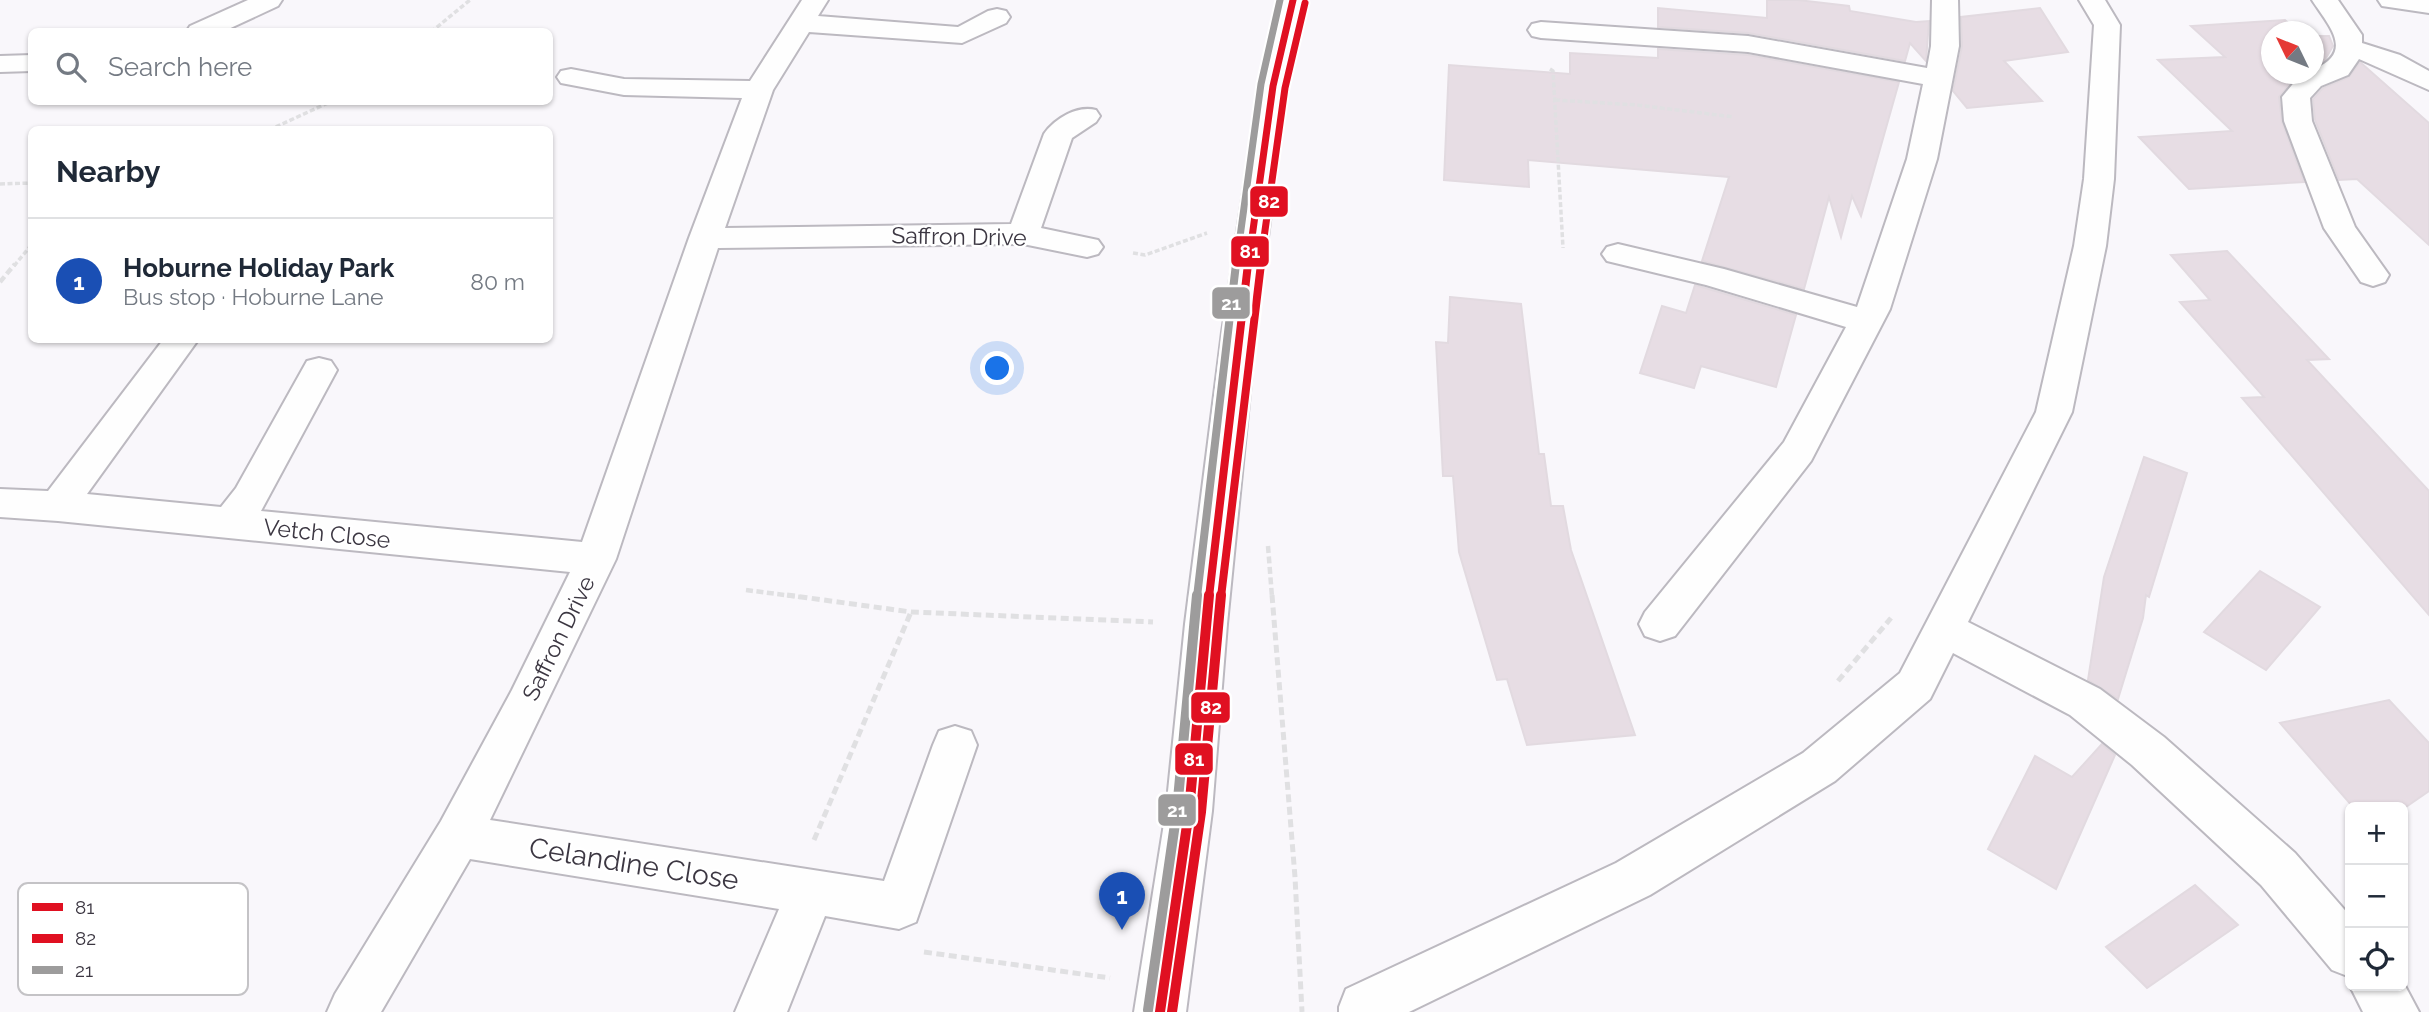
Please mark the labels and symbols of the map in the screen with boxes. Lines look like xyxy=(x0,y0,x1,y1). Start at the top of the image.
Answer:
north arrow xyxy=(2261,21,2324,84)
line badge: 82 xyxy=(1249,185,1289,218)
text: 82 xyxy=(1258,190,1280,212)
street label: Saffron Drive xyxy=(891,221,1027,251)
line badge: 81 xyxy=(1230,235,1270,268)
text: 81 xyxy=(1240,240,1260,262)
line badge: 21 xyxy=(1211,286,1251,320)
text: 21 xyxy=(1221,292,1241,314)
your location xyxy=(980,351,1014,385)
street label: Vetch Close xyxy=(262,513,392,553)
street label: Saffron Drive xyxy=(516,571,600,705)
line badge: 82 xyxy=(1190,691,1231,724)
text: 82 xyxy=(1200,696,1222,718)
line badge: 81 xyxy=(1174,742,1214,776)
text: 81 xyxy=(1184,748,1204,770)
line badge: 21 xyxy=(1157,793,1197,827)
text: 21 xyxy=(1167,799,1187,821)
street label: Celandine Close xyxy=(527,831,741,897)
pin: 1 xyxy=(1099,872,1145,930)
legend xyxy=(18,883,248,995)
text: 81 xyxy=(75,896,94,918)
text: 82 xyxy=(75,927,96,949)
text: 21 xyxy=(75,959,93,981)

